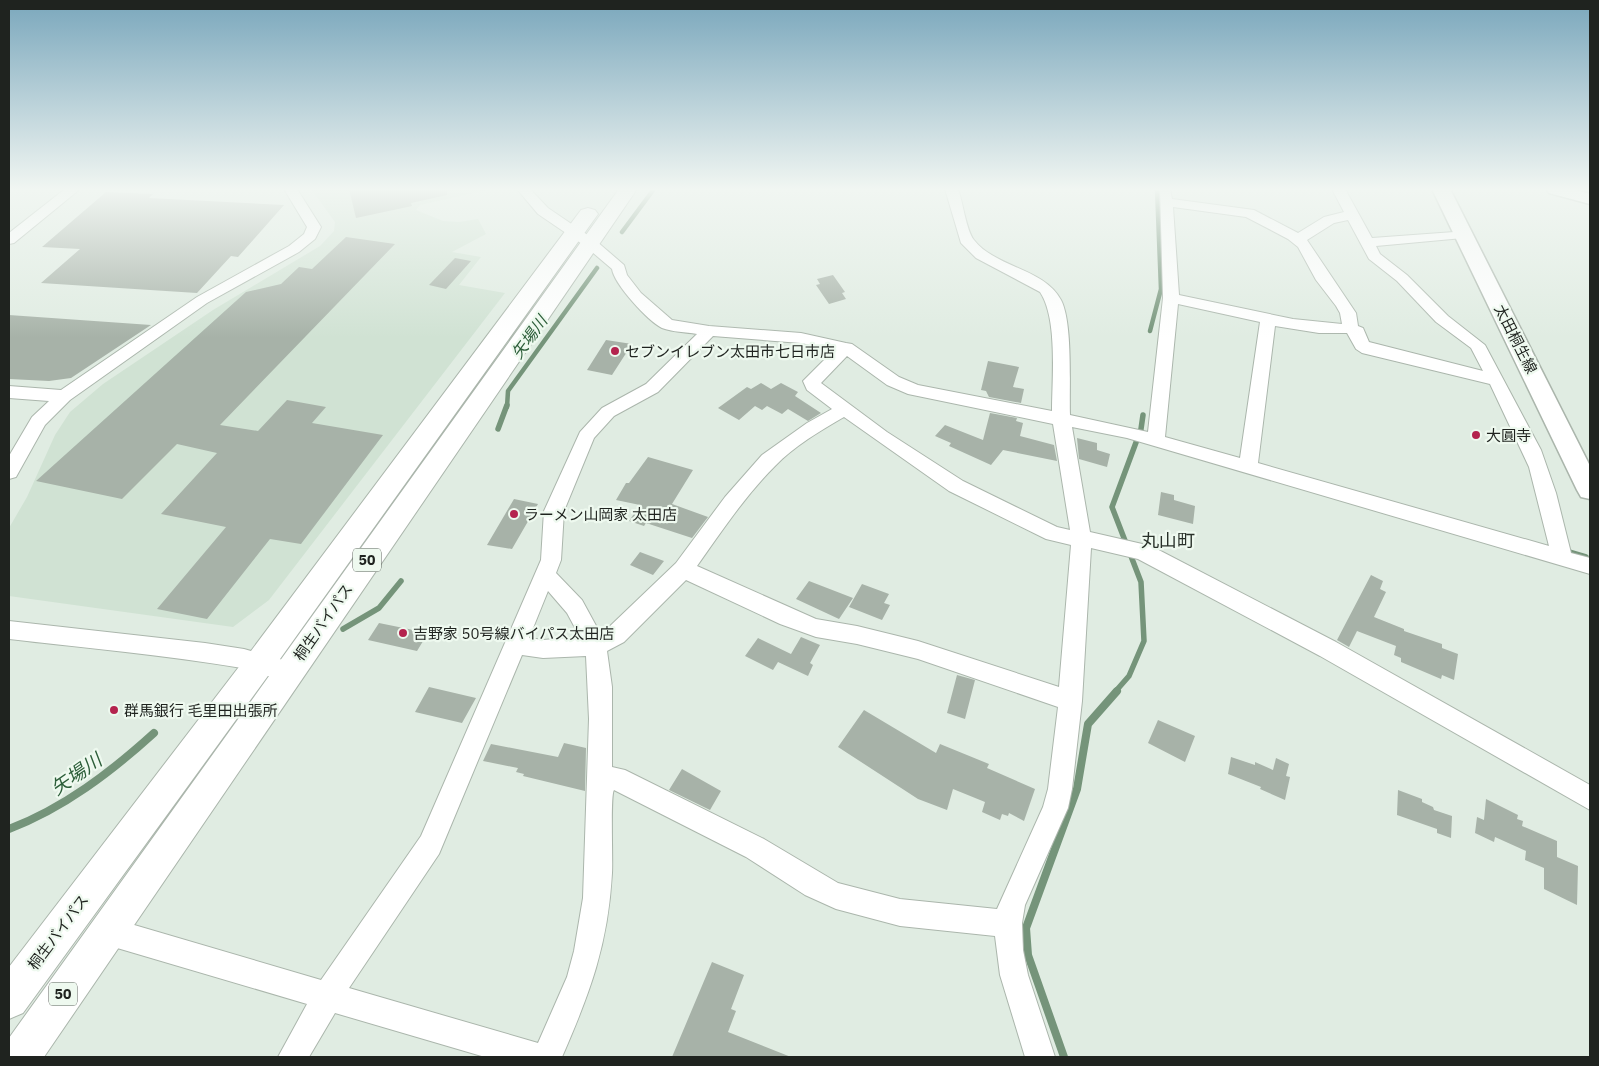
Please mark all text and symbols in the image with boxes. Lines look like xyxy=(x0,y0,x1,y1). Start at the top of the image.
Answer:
street label: 太田桐生線 xyxy=(1491,301,1541,377)
water label: 矢場川 xyxy=(507,310,552,362)
place label: セブンイレブン太田市七日市店 xyxy=(625,342,835,361)
marker: セブンイレブン太田市七日市店 xyxy=(609,345,621,357)
place label: 大圓寺 xyxy=(1486,426,1531,445)
marker: 大圓寺 xyxy=(1470,429,1482,441)
place label: ラーメン山岡家 太田店 xyxy=(524,505,677,524)
marker: ラーメン山岡家 太田店 xyxy=(508,508,520,520)
district label: 丸山町 xyxy=(1141,529,1195,552)
road number: 50 xyxy=(353,548,381,572)
street label: 桐生バイパス xyxy=(289,580,357,664)
place label: 吉野家 50号線バイパス太田店 xyxy=(413,624,614,643)
marker: 吉野家 50号線バイパス太田店 xyxy=(397,627,409,639)
place label: 群馬銀行 毛里田出張所 xyxy=(124,701,278,720)
marker: 群馬銀行 毛里田出張所 xyxy=(108,704,120,716)
water label: 矢場川 xyxy=(46,747,108,800)
street label: 桐生バイパス xyxy=(23,890,93,974)
road number: 50 xyxy=(49,982,77,1006)

